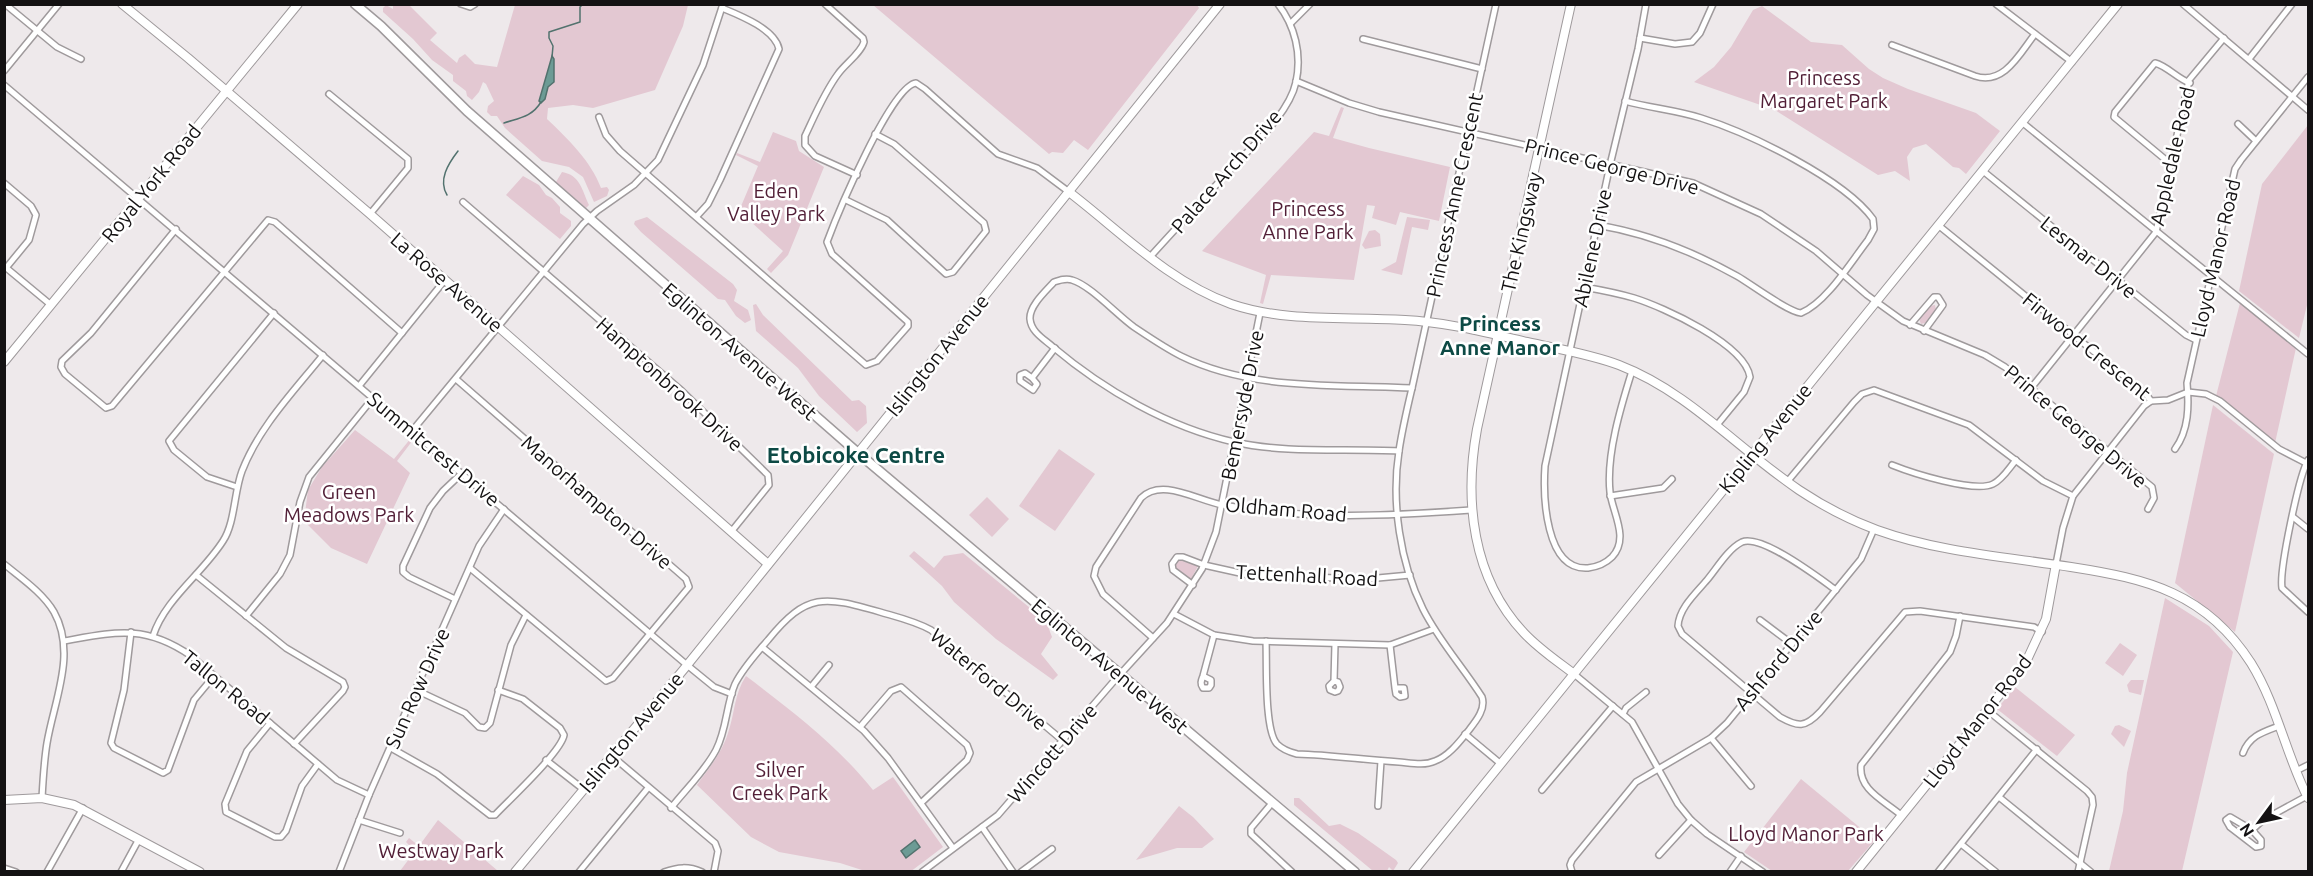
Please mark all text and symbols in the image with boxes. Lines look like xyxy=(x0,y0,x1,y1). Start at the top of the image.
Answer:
park label: Princess Margaret Park xyxy=(1760,66,1888,112)
street label: Appledale Road xyxy=(2145,84,2199,228)
street label: Princess Anne Crescent xyxy=(1421,90,1487,299)
street label: Palace Arch Drive xyxy=(1166,105,1286,237)
street label: Royal York Road xyxy=(97,120,205,246)
street label: Prince George Drive xyxy=(1523,133,1701,199)
street label: The Kingsway xyxy=(1496,169,1546,294)
street label: Lloyd Manor Road xyxy=(2186,176,2244,340)
park label: Eden Valley Park xyxy=(727,179,825,225)
street label: Abilene Drive xyxy=(1568,187,1616,309)
park label: Princess Anne Park xyxy=(1262,197,1354,243)
street label: Lesmar Drive xyxy=(2036,211,2142,303)
street label: La Rose Avenue xyxy=(386,227,508,337)
street label: Eglinton Avenue West xyxy=(658,278,822,424)
street label: Firwood Crescent xyxy=(2019,287,2156,405)
street label: Islington Avenue xyxy=(881,290,993,420)
district label: Princess Anne Manor xyxy=(1440,311,1560,359)
street label: Hamptonbrook Drive xyxy=(592,312,748,456)
street label: Bemersyde Drive xyxy=(1216,328,1268,482)
street label: Prince George Drive xyxy=(2000,360,2152,492)
street label: Kipling Avenue xyxy=(1714,379,1816,497)
street label: Summitcrest Drive xyxy=(363,387,505,511)
street label: Manorhampton Drive xyxy=(517,430,677,574)
district label: Etobicoke Centre xyxy=(767,442,945,467)
park label: Green Meadows Park xyxy=(284,480,414,526)
street label: Oldham Road xyxy=(1224,492,1348,526)
street label: Tettenhall Road xyxy=(1235,560,1379,590)
street label: Eglinton Avenue West xyxy=(1027,594,1193,738)
street label: Ashford Drive xyxy=(1729,605,1827,715)
street label: Sun Row Drive xyxy=(380,624,454,752)
street label: Waterford Drive xyxy=(926,624,1052,734)
street label: Tallon Road xyxy=(178,645,274,729)
street label: Lloyd Manor Road xyxy=(1918,650,2036,792)
street label: Islington Avenue xyxy=(574,667,688,797)
street label: Wincott Drive xyxy=(1003,699,1101,807)
park label: Silver Creek Park xyxy=(732,758,828,804)
north arrow xyxy=(2229,792,2289,852)
text: N xyxy=(2236,820,2257,840)
park label: Lloyd Manor Park xyxy=(1728,822,1884,845)
park label: Westway Park xyxy=(378,839,504,862)

